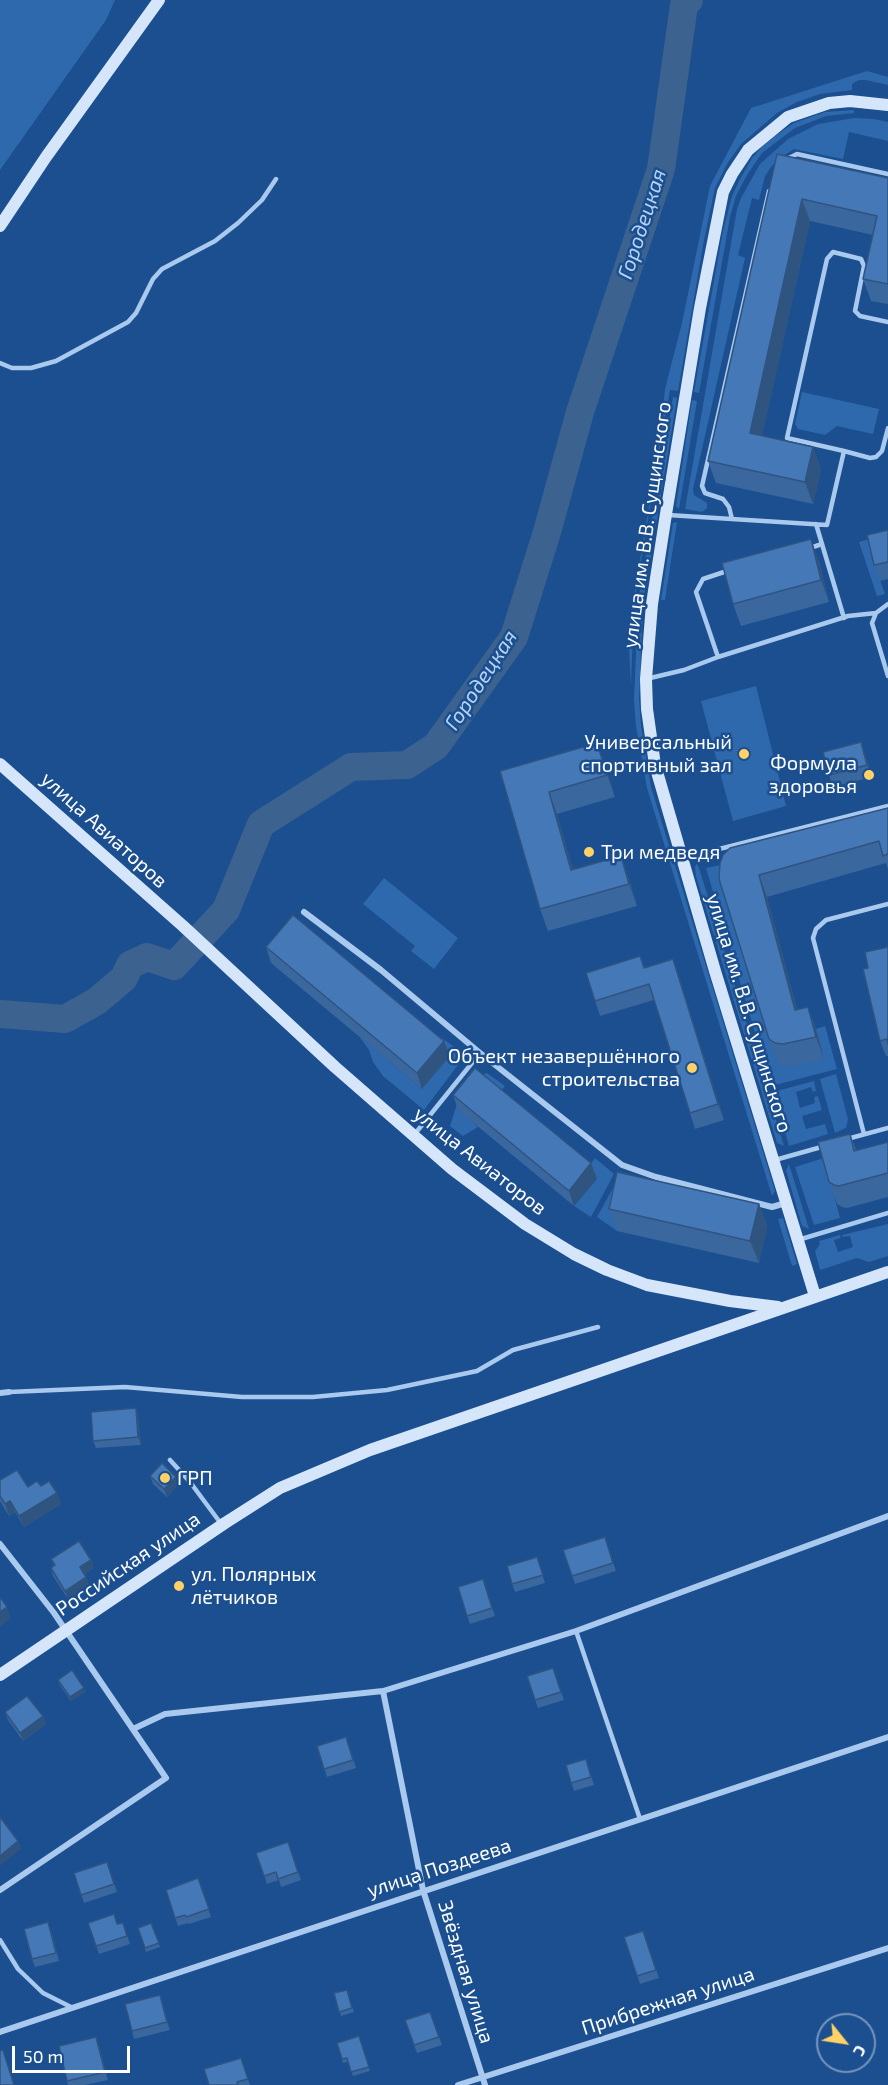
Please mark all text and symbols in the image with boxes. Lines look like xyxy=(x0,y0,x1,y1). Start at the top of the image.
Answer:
water label: Городецкая xyxy=(612,166,672,282)
street label: улица им. В.В. Сущинского xyxy=(618,400,676,650)
water label: Городецкая xyxy=(439,625,523,735)
place label: Универсальный спортивный зал xyxy=(581,730,732,777)
marker: Универсальный спортивный зал xyxy=(737,747,751,761)
place label: Формула здоровья xyxy=(769,751,857,798)
street label: улица Авиаторов xyxy=(36,767,172,893)
marker: Формула здоровья xyxy=(862,768,876,782)
place label: Три медведя xyxy=(601,840,720,864)
marker: Три медведя xyxy=(582,845,596,859)
street label: улица им. В.В. Сущинского xyxy=(701,891,797,1135)
place label: Объект незавершённого строительства xyxy=(448,1044,680,1091)
marker: Объект незавершённого строительства xyxy=(685,1061,699,1075)
street label: улица Авиаторов xyxy=(409,1102,551,1220)
place label: ГРП xyxy=(177,1466,213,1490)
marker: ГРП xyxy=(158,1471,172,1485)
street label: Российская улица xyxy=(51,1507,205,1621)
place label: ул. Полярных лётчиков xyxy=(191,1562,316,1609)
marker: ул. Полярных лётчиков xyxy=(172,1579,186,1593)
street label: улица Поздеева xyxy=(364,1833,514,1903)
street label: Звёздная улица xyxy=(433,1898,499,2046)
street label: Прибрежная улица xyxy=(579,1962,757,2040)
north arrow xyxy=(816,2013,876,2073)
scale bar xyxy=(15,2034,134,2072)
text: С xyxy=(850,2042,871,2060)
text: 50 m xyxy=(23,2045,63,2067)

